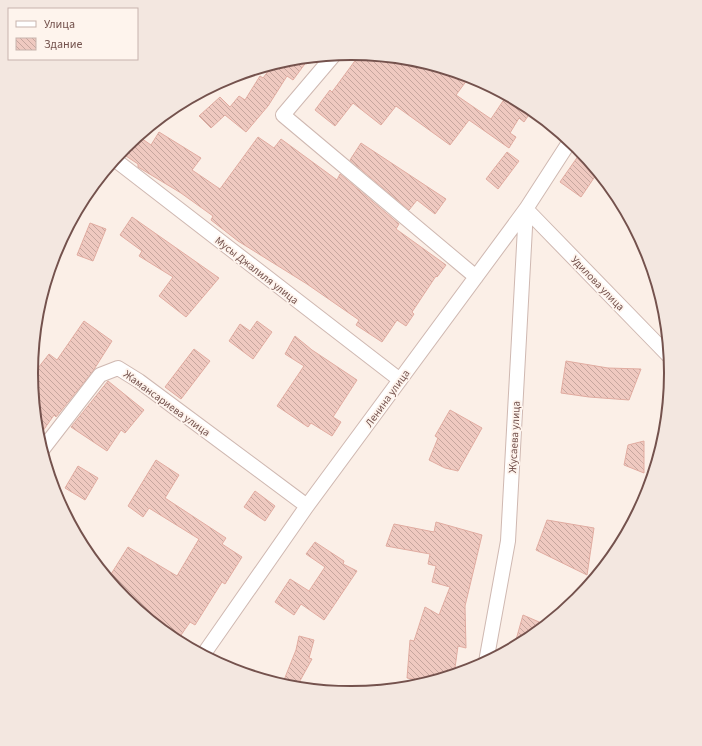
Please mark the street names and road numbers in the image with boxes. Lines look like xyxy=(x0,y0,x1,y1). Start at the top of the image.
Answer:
street label: Мусы Джалиля улица xyxy=(212,233,302,308)
street label: Удилова улица xyxy=(568,253,628,314)
street label: Жамансариева улица xyxy=(120,367,213,440)
street label: Ленина улица xyxy=(361,367,413,430)
street label: Жусаева улица xyxy=(505,401,524,473)

